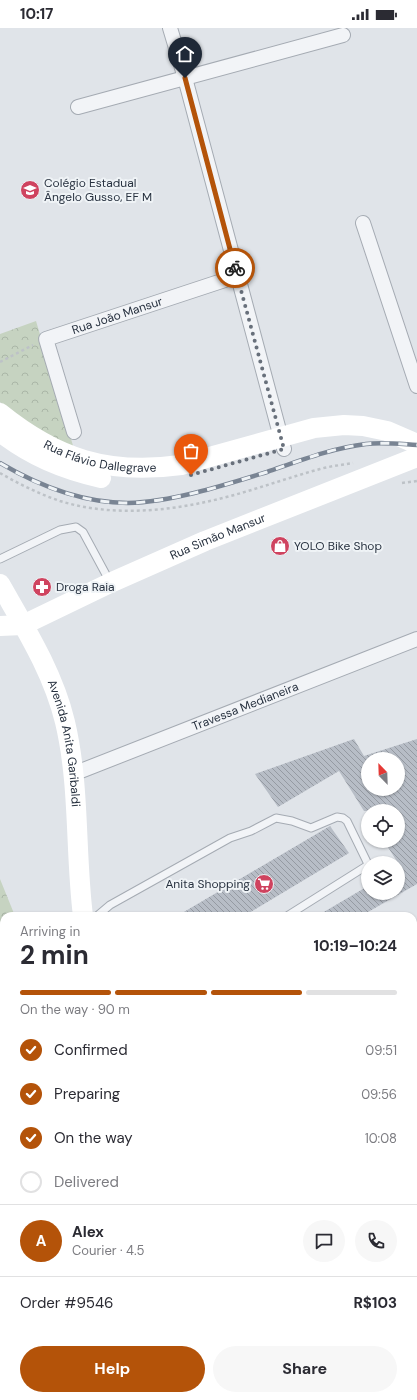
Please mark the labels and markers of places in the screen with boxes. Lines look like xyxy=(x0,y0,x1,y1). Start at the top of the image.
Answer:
pin xyxy=(168,37,202,78)
place label: Colégio Estadual Ângelo Gusso, EF M xyxy=(44,175,152,205)
school or university icon: Colégio Estadual Ângelo Gusso, EF M xyxy=(19,179,41,201)
pin xyxy=(174,434,208,475)
shop icon: YOLO Bike Shop xyxy=(269,535,291,557)
place label: YOLO Bike Shop xyxy=(294,538,382,554)
pharmacy icon: Droga Raia xyxy=(31,576,53,598)
place label: Droga Raia xyxy=(56,579,115,595)
supermarket icon: Anita Shopping xyxy=(253,873,275,895)
place label: Anita Shopping xyxy=(165,876,250,892)

